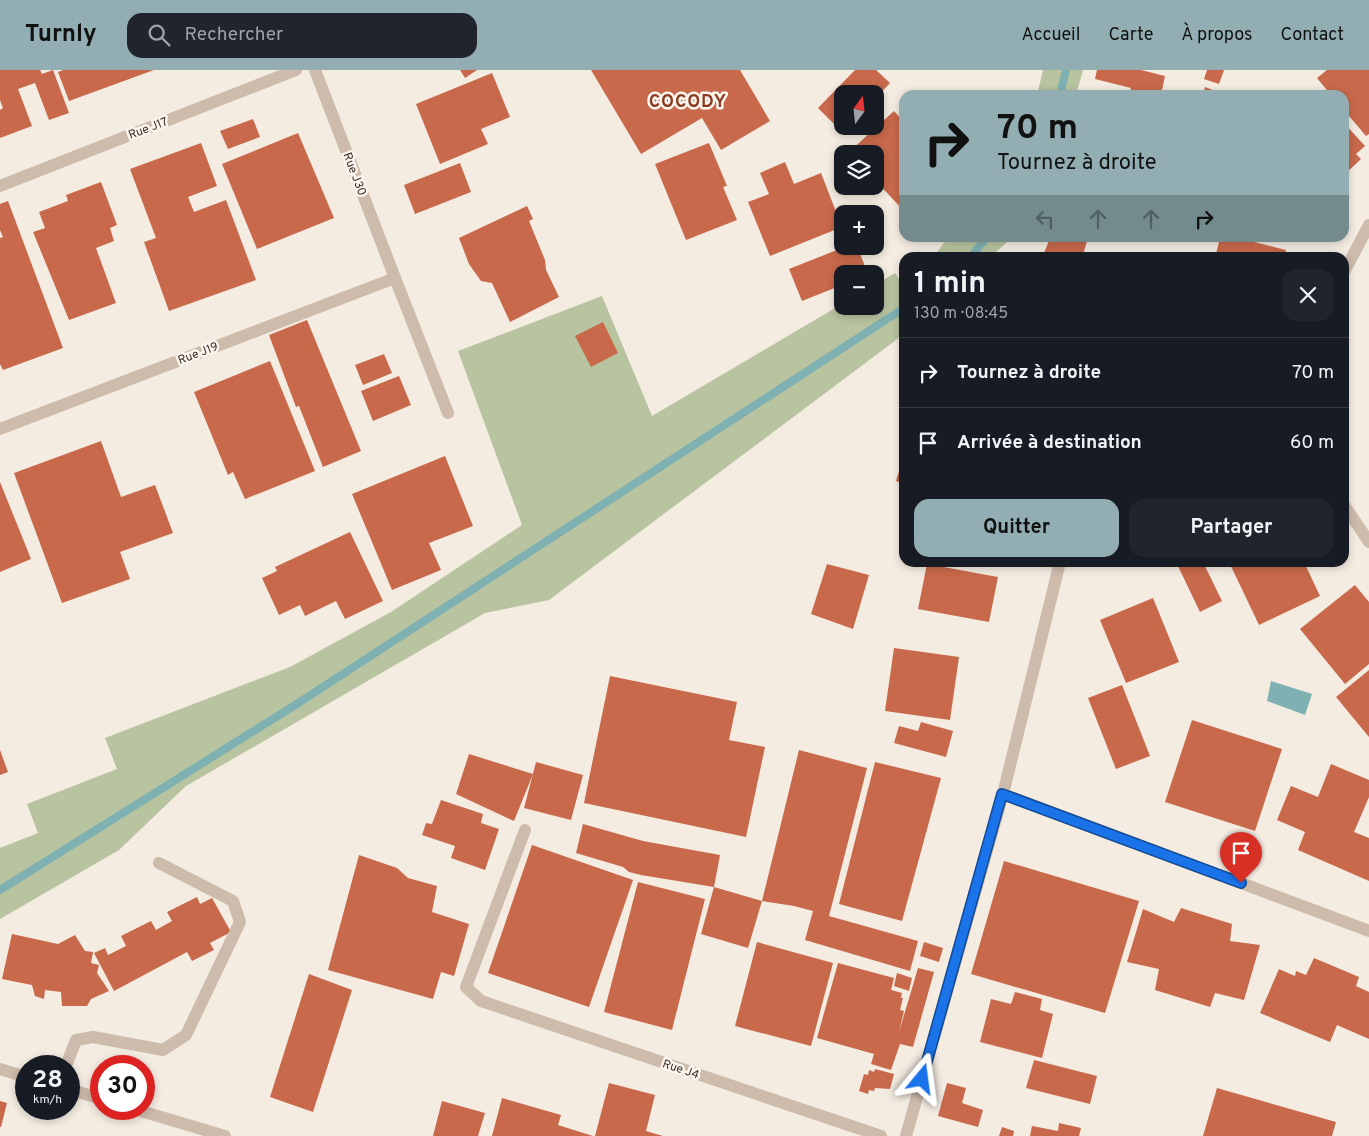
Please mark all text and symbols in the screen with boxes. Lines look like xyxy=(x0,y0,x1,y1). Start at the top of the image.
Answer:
search box xyxy=(127,13,477,58)
text: Turnly xyxy=(25,20,97,50)
icon: search xyxy=(145,21,173,49)
text: Rechercher xyxy=(185,23,283,47)
text: Accueil xyxy=(1021,24,1080,47)
text: Carte xyxy=(1108,24,1153,47)
text: À propos xyxy=(1181,24,1252,47)
text: Contact xyxy=(1280,24,1344,47)
north arrow xyxy=(834,85,884,135)
map controls xyxy=(834,85,884,315)
district label: COCODY xyxy=(649,91,727,114)
text: 70 m xyxy=(997,107,1078,151)
icon: right xyxy=(914,110,979,175)
street label: Rue J17 xyxy=(126,114,170,144)
button: layers xyxy=(834,145,884,195)
street label: Rue J30 xyxy=(339,150,370,198)
text: Tournez à droite xyxy=(997,150,1157,177)
button: + xyxy=(834,205,884,255)
icon: left xyxy=(1031,205,1059,233)
icon: ahead xyxy=(1084,205,1112,233)
icon: ahead xyxy=(1137,205,1165,233)
icon: right xyxy=(1190,205,1218,233)
button: − xyxy=(834,265,884,315)
text: 1 min xyxy=(914,266,986,303)
button: close xyxy=(1282,269,1334,321)
text: 130 m · 08:45 xyxy=(914,304,1008,324)
street label: Rue J19 xyxy=(176,339,221,369)
icon: right xyxy=(914,359,942,387)
text: Tournez à droite xyxy=(957,361,1101,385)
text: 70 m xyxy=(1292,361,1334,385)
icon: arrive xyxy=(914,429,942,457)
text: Arrivée à destination xyxy=(957,431,1142,455)
text: 60 m xyxy=(1290,431,1334,455)
button: Quitter xyxy=(914,499,1119,557)
button: Partager xyxy=(1129,499,1334,557)
pin xyxy=(1220,832,1262,883)
icon: arrive xyxy=(1227,839,1255,867)
position arrow xyxy=(895,1052,947,1104)
speed limit sign: 30 xyxy=(90,1055,155,1120)
street label: Rue J4 xyxy=(660,1056,701,1084)
text: 28 xyxy=(32,1065,63,1097)
text: km/h xyxy=(33,1092,62,1108)

